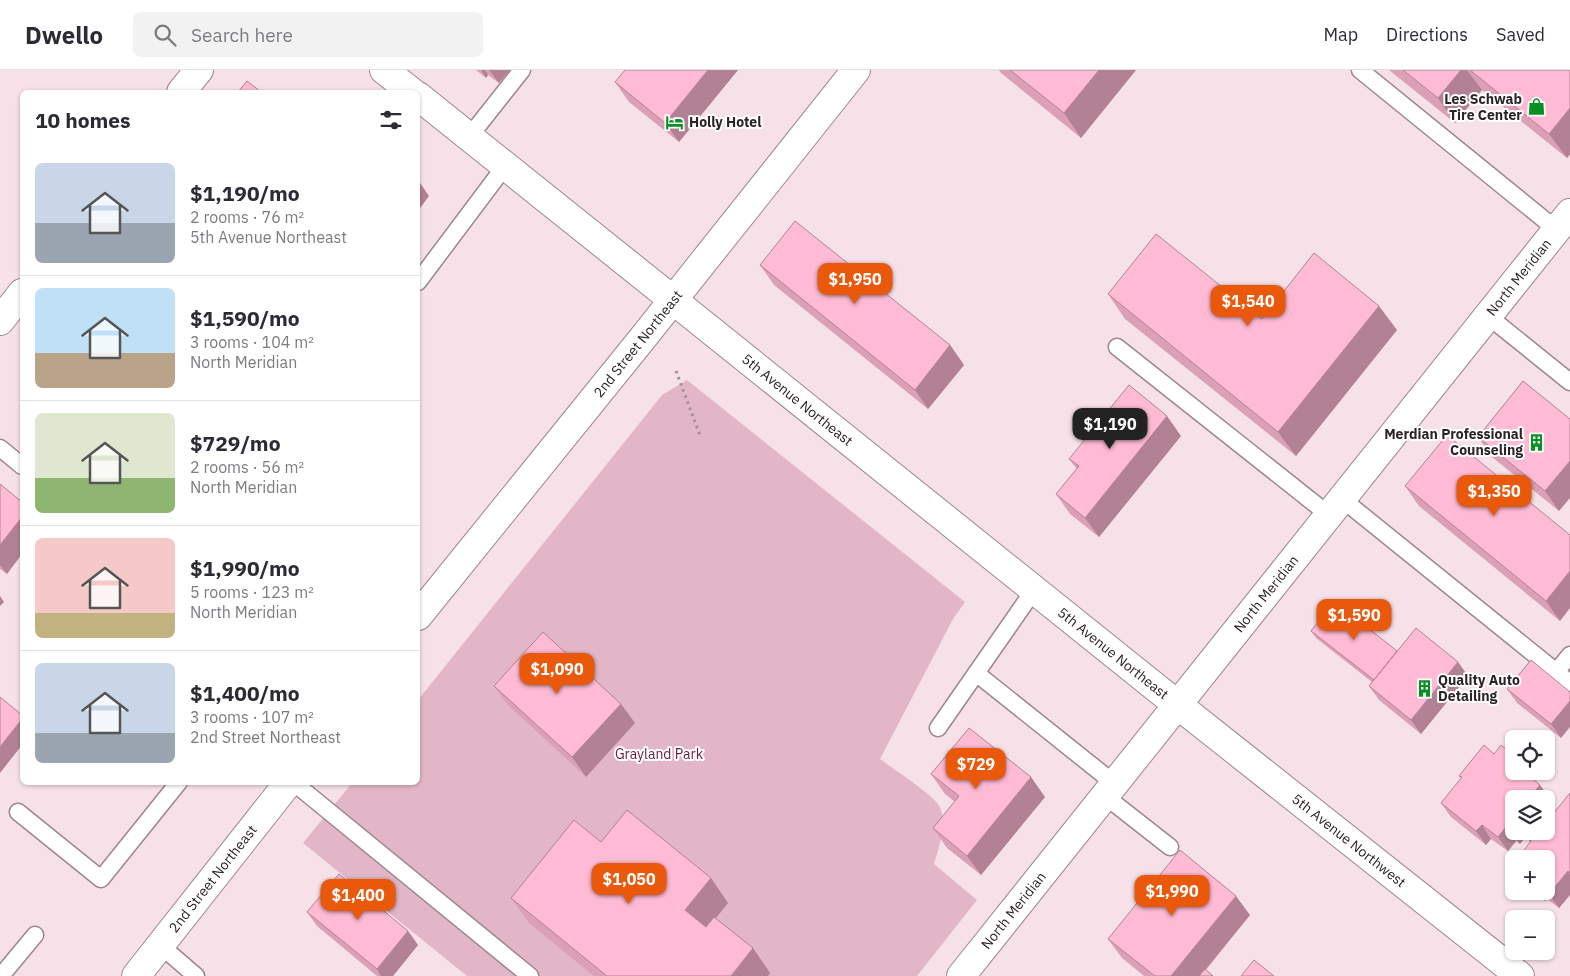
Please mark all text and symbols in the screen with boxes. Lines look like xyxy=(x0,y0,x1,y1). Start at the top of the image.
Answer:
search box xyxy=(133,12,483,57)
text: Dwello xyxy=(25,19,103,51)
icon: search xyxy=(151,21,179,49)
text: Search here xyxy=(191,23,293,47)
text: Map xyxy=(1323,23,1358,46)
text: Directions xyxy=(1386,23,1468,46)
text: Saved xyxy=(1496,23,1545,46)
place label: Les Schwab Tire Center xyxy=(1444,90,1522,124)
shop icon: Les Schwab Tire Center xyxy=(1526,97,1546,117)
text: 10 homes xyxy=(35,106,131,134)
icon: filters xyxy=(377,106,405,134)
hotel icon: Holly Hotel xyxy=(665,112,685,132)
place label: Holly Hotel xyxy=(689,113,761,131)
text: $1,190/mo xyxy=(190,179,300,207)
icon: home xyxy=(75,183,135,243)
text: 2 rooms · 76 m² xyxy=(190,207,304,227)
text: 5th Avenue Northeast xyxy=(190,227,347,247)
street label: North Meridian xyxy=(1482,235,1555,320)
pin: $1,950 xyxy=(814,262,896,305)
text: $1,950 xyxy=(829,269,881,289)
pin: $1,540 xyxy=(1207,284,1289,327)
street label: 2nd Street Northeast xyxy=(590,286,686,401)
text: $1,540 xyxy=(1222,291,1274,311)
text: $1,590/mo xyxy=(190,304,300,332)
icon: home xyxy=(75,308,135,368)
text: 3 rooms · 104 m² xyxy=(190,332,314,352)
street label: 5th Avenue Northeast xyxy=(738,350,857,450)
text: North Meridian xyxy=(190,352,297,372)
pin: $1,190 xyxy=(1069,408,1151,450)
text: $1,190 xyxy=(1084,414,1136,434)
place label: Merdian Professional Counseling xyxy=(1384,425,1523,459)
text: $729/mo xyxy=(190,429,281,457)
building icon: Merdian Professional Counseling xyxy=(1527,432,1547,452)
icon: home xyxy=(75,433,135,493)
text: 2 rooms · 56 m² xyxy=(190,457,304,477)
pin: $1,350 xyxy=(1453,474,1535,517)
text: North Meridian xyxy=(190,477,297,497)
text: $1,350 xyxy=(1468,481,1520,501)
street label: North Meridian xyxy=(1230,552,1302,636)
text: $1,990/mo xyxy=(190,554,300,582)
icon: home xyxy=(75,558,135,618)
text: 5 rooms · 123 m² xyxy=(190,582,314,602)
pin: $1,590 xyxy=(1313,598,1395,641)
text: North Meridian xyxy=(190,602,297,622)
street label: 5th Avenue Northeast xyxy=(1054,603,1172,703)
text: $1,590 xyxy=(1328,605,1380,625)
pin: $1,090 xyxy=(516,652,598,695)
text: $1,090 xyxy=(531,659,583,679)
place label: Quality Auto Detailing xyxy=(1438,671,1520,705)
building icon: Quality Auto Detailing xyxy=(1414,678,1434,698)
text: $1,400/mo xyxy=(190,679,300,707)
icon: home xyxy=(75,683,135,743)
text: 3 rooms · 107 m² xyxy=(190,707,314,727)
text: 2nd Street Northeast xyxy=(190,727,341,747)
map controls xyxy=(1505,730,1555,960)
button: locate xyxy=(1505,730,1555,780)
park label: Grayland Park xyxy=(615,745,704,763)
pin: $729 xyxy=(946,748,1006,790)
text: $729 xyxy=(957,754,995,774)
street label: 5th Avenue Northwest xyxy=(1288,790,1410,891)
button: layers xyxy=(1505,790,1555,840)
street label: 2nd Street Northeast xyxy=(165,821,261,936)
button: + xyxy=(1505,850,1555,900)
pin: $1,050 xyxy=(588,862,670,905)
street label: North Meridian xyxy=(977,868,1050,953)
text: $1,050 xyxy=(603,869,655,889)
pin: $1,990 xyxy=(1131,874,1213,917)
pin: $1,400 xyxy=(317,878,399,921)
text: $1,990 xyxy=(1146,881,1198,901)
text: $1,400 xyxy=(332,885,384,905)
button: − xyxy=(1505,910,1555,960)

